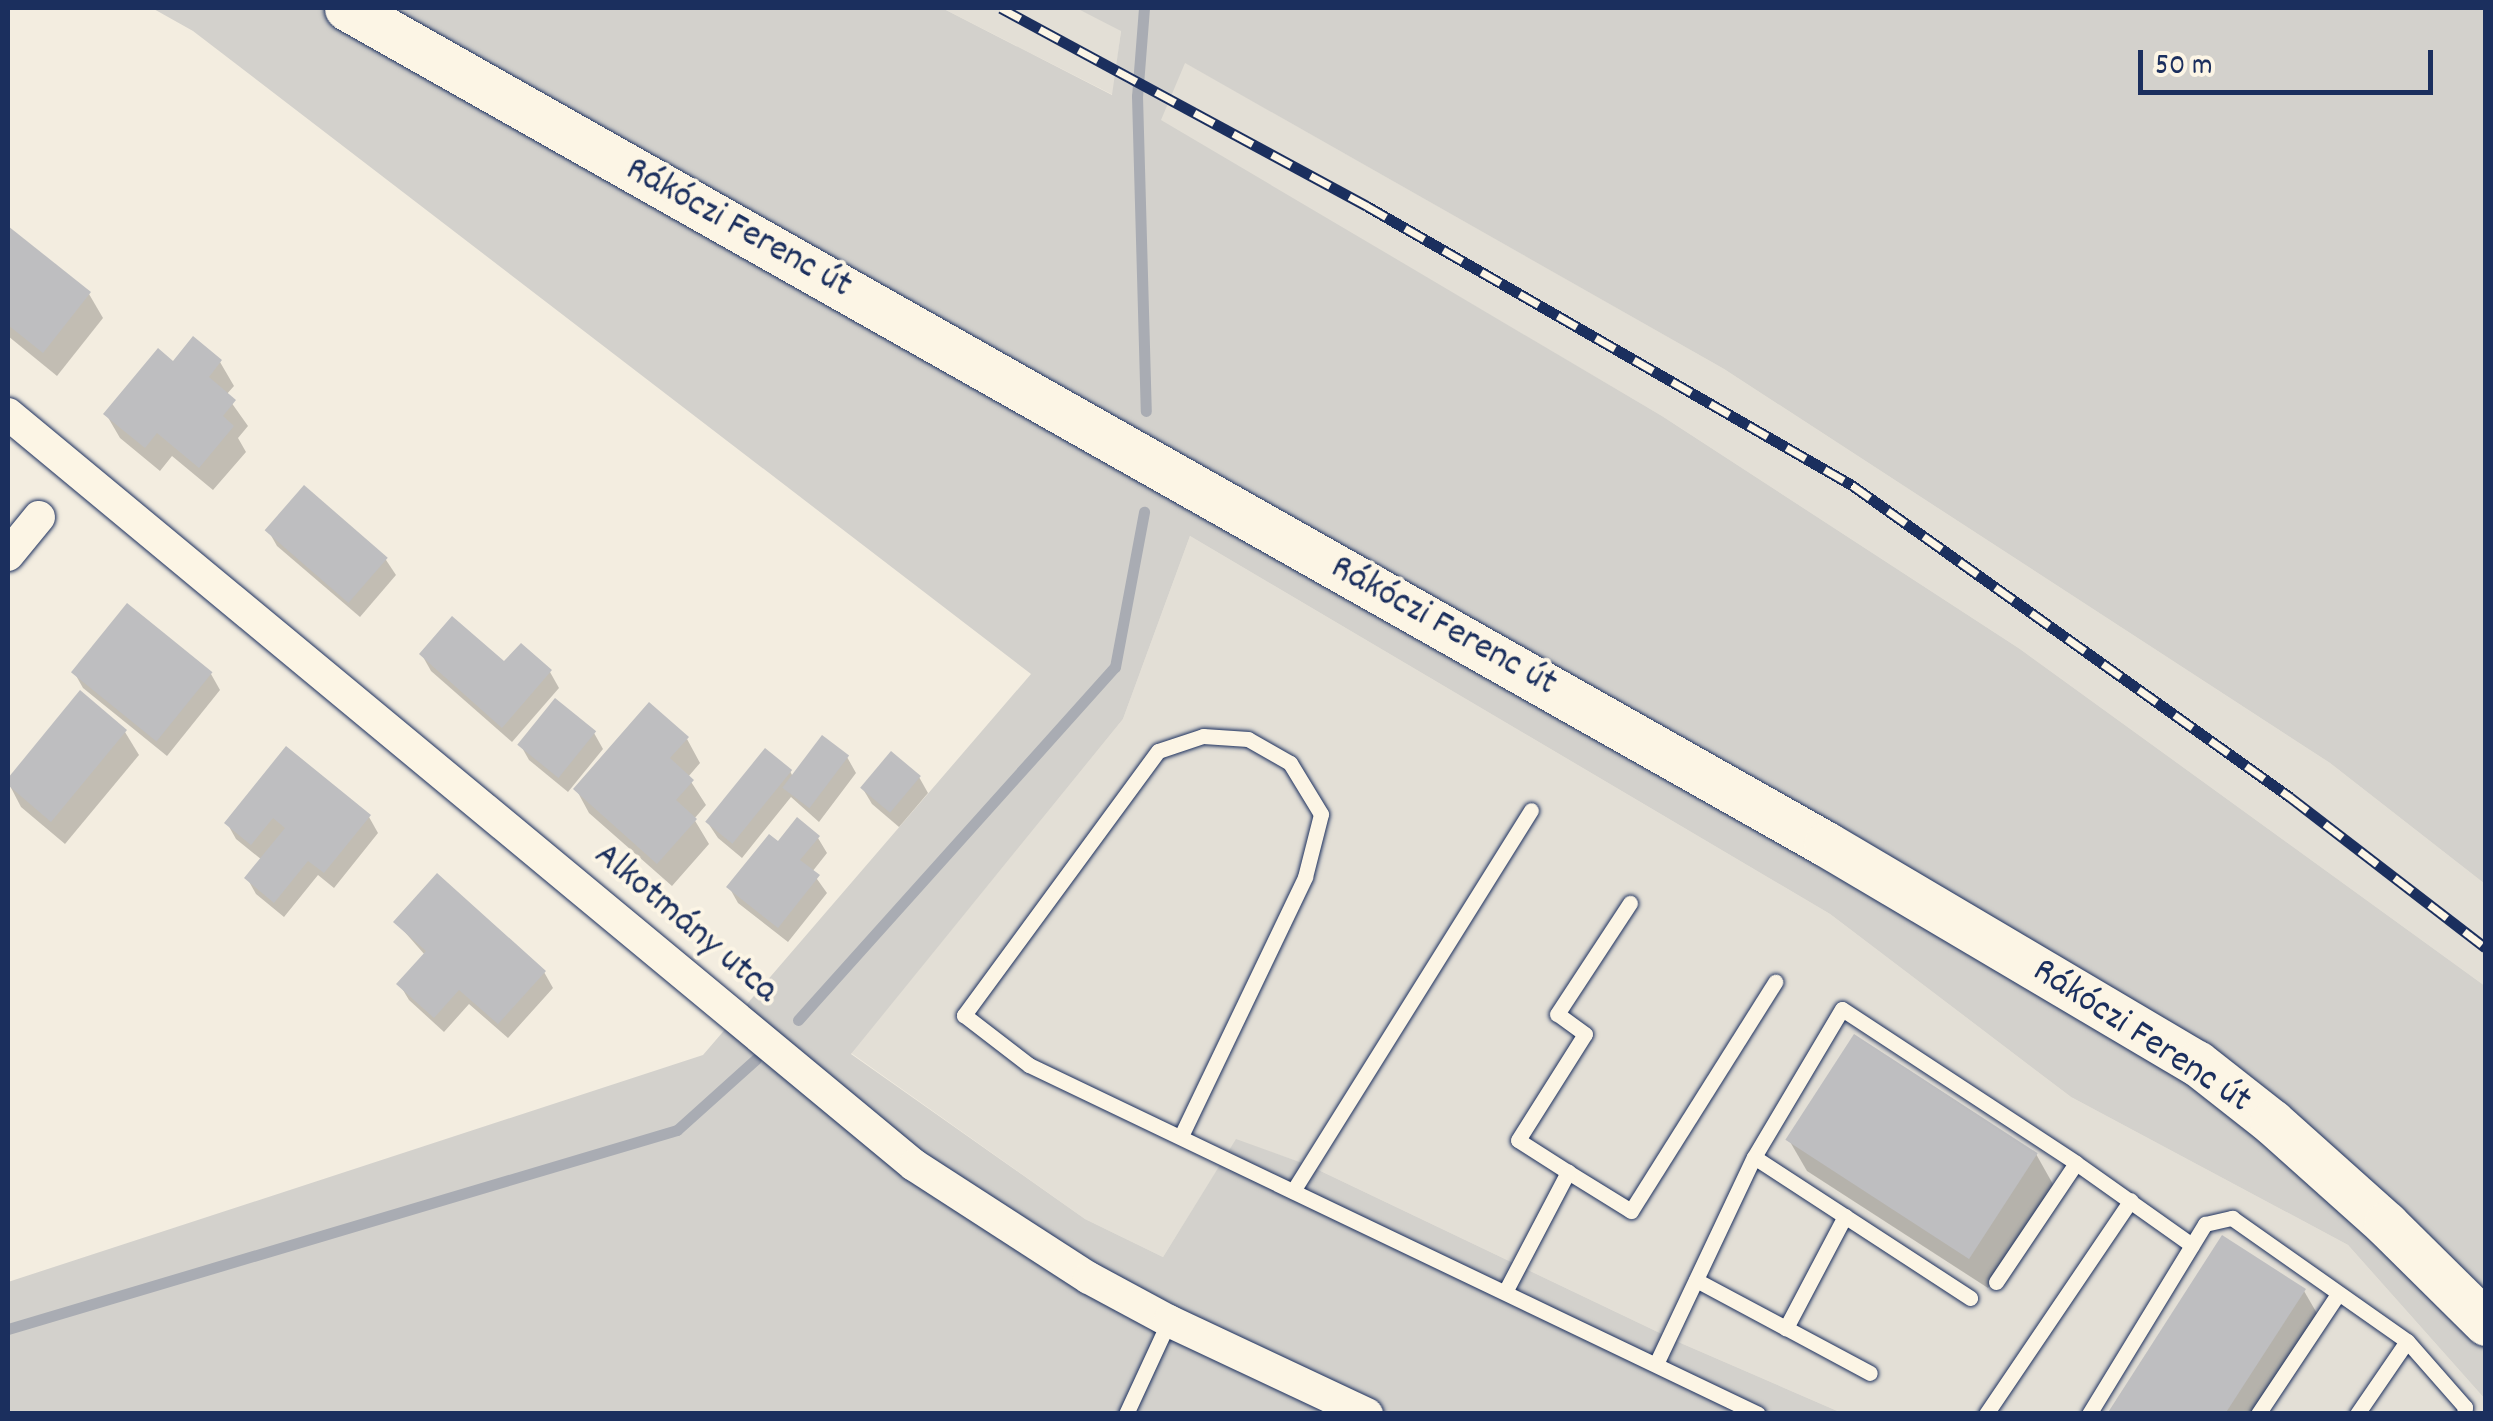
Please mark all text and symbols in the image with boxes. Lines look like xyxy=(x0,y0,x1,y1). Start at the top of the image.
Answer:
scale bar xyxy=(2143,30,2438,92)
text: 50 m xyxy=(2155,46,2213,89)
street label: Rákóczi Ferenc út xyxy=(617,148,859,310)
street label: Rákóczi Ferenc út xyxy=(1322,546,1564,708)
street label: Alkotmány utca xyxy=(584,834,786,1014)
street label: Rákóczi Ferenc út xyxy=(2023,949,2259,1125)

